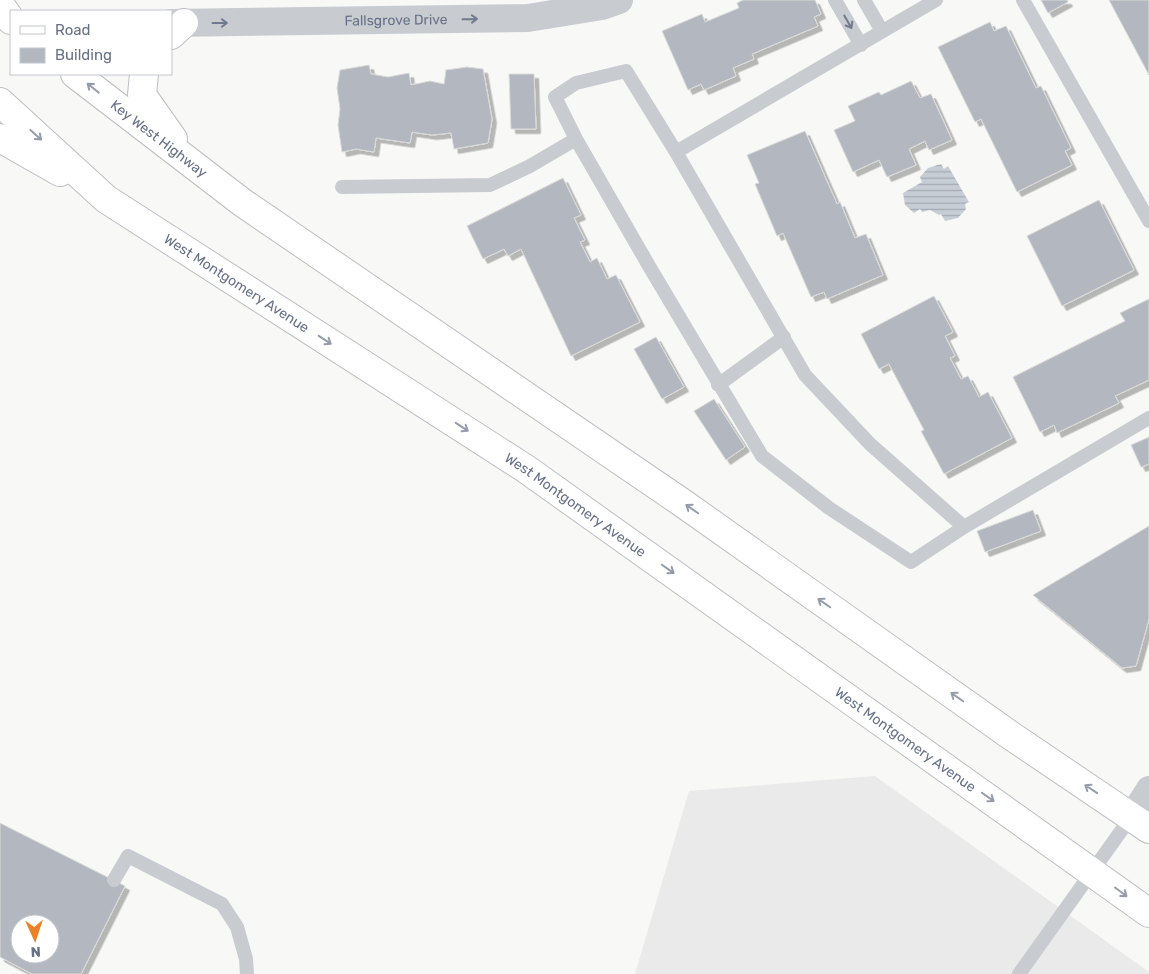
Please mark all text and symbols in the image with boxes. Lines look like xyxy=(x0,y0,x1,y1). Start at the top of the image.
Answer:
legend xyxy=(10,10,172,75)
street label: Fallsgrove Drive xyxy=(344,11,448,30)
one-way arrow xyxy=(462,14,478,24)
one-way arrow xyxy=(843,15,853,29)
one-way arrow xyxy=(212,18,228,28)
text: Road xyxy=(55,21,91,39)
text: Building xyxy=(55,46,112,64)
one-way arrow xyxy=(87,83,100,94)
street label: Key West Highway xyxy=(107,96,211,182)
one-way arrow xyxy=(29,130,42,141)
street label: West Montgomery Avenue xyxy=(161,230,312,336)
one-way arrow xyxy=(318,334,332,345)
one-way arrow xyxy=(455,422,469,433)
street label: West Montgomery Avenue xyxy=(501,449,649,561)
one-way arrow xyxy=(685,504,699,514)
one-way arrow xyxy=(661,564,675,574)
one-way arrow xyxy=(817,598,831,608)
street label: West Montgomery Avenue xyxy=(831,684,979,796)
one-way arrow xyxy=(950,692,964,702)
one-way arrow xyxy=(1084,784,1098,794)
one-way arrow xyxy=(981,792,995,802)
one-way arrow xyxy=(1114,887,1128,897)
north arrow xyxy=(10,914,60,964)
text: N xyxy=(30,943,41,960)

